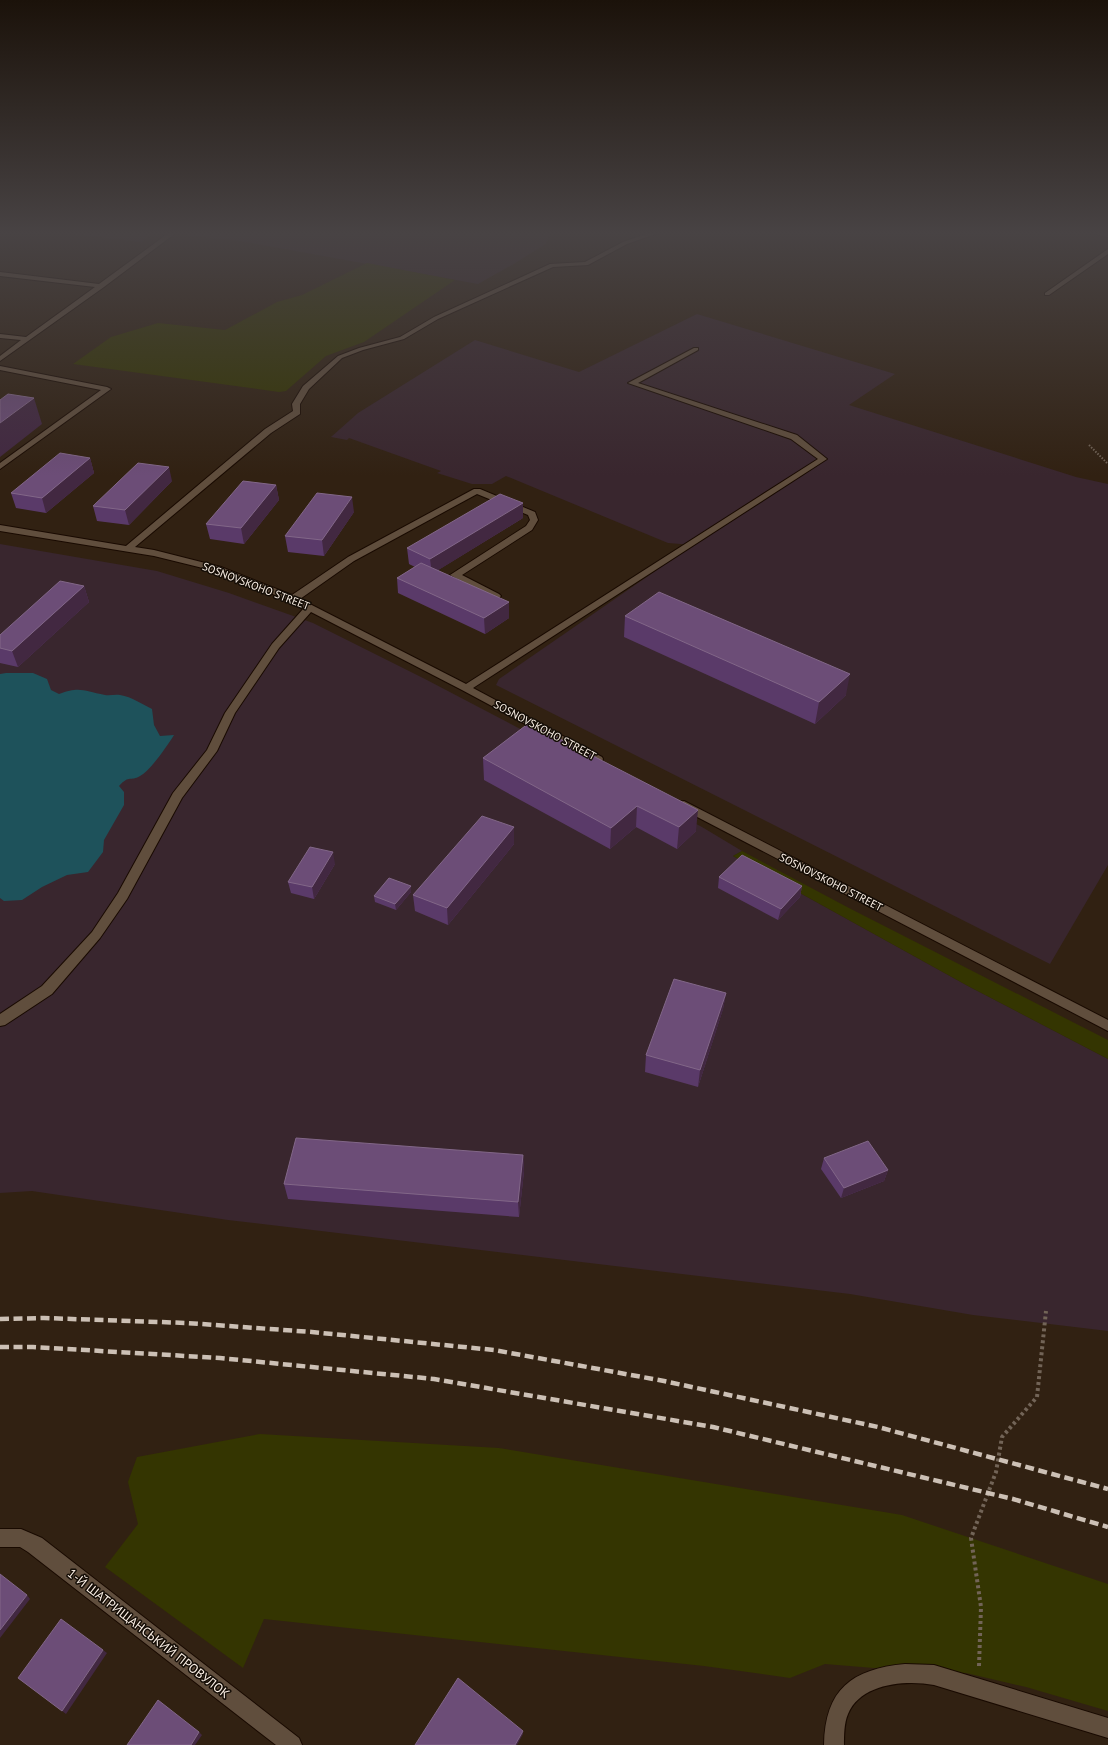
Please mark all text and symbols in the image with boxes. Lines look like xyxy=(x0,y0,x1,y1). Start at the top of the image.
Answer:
street label: SOSNOVSKOHO STREET xyxy=(200,559,312,613)
street label: SOSNOVSKOHO STREET xyxy=(491,697,599,763)
street label: SOSNOVSKOHO STREET xyxy=(777,850,885,914)
street label: 1-Й ШАТРИЩАНСЬКИЙ ПРОВУЛОК xyxy=(64,1565,233,1702)

